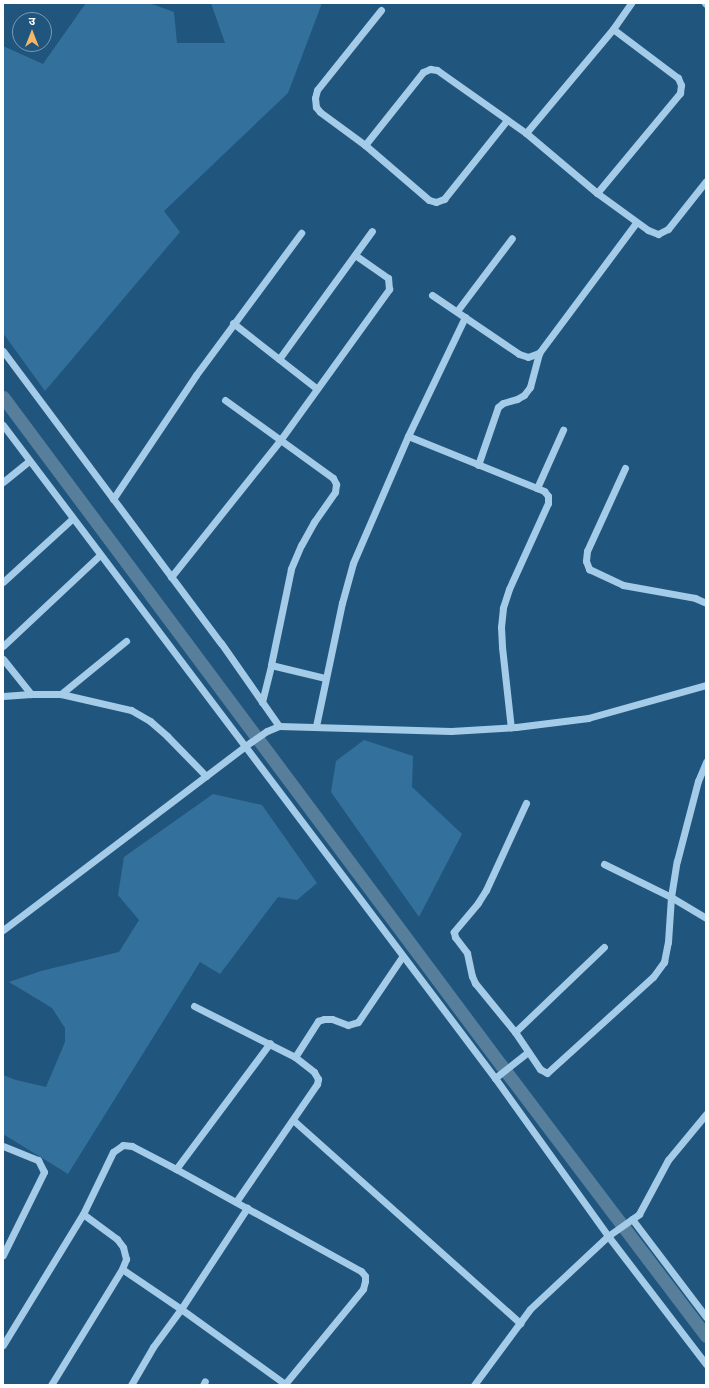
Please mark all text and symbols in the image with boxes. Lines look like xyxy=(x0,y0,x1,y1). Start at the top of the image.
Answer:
north arrow xyxy=(12,12,52,52)
text: उ xyxy=(29,14,35,28)

